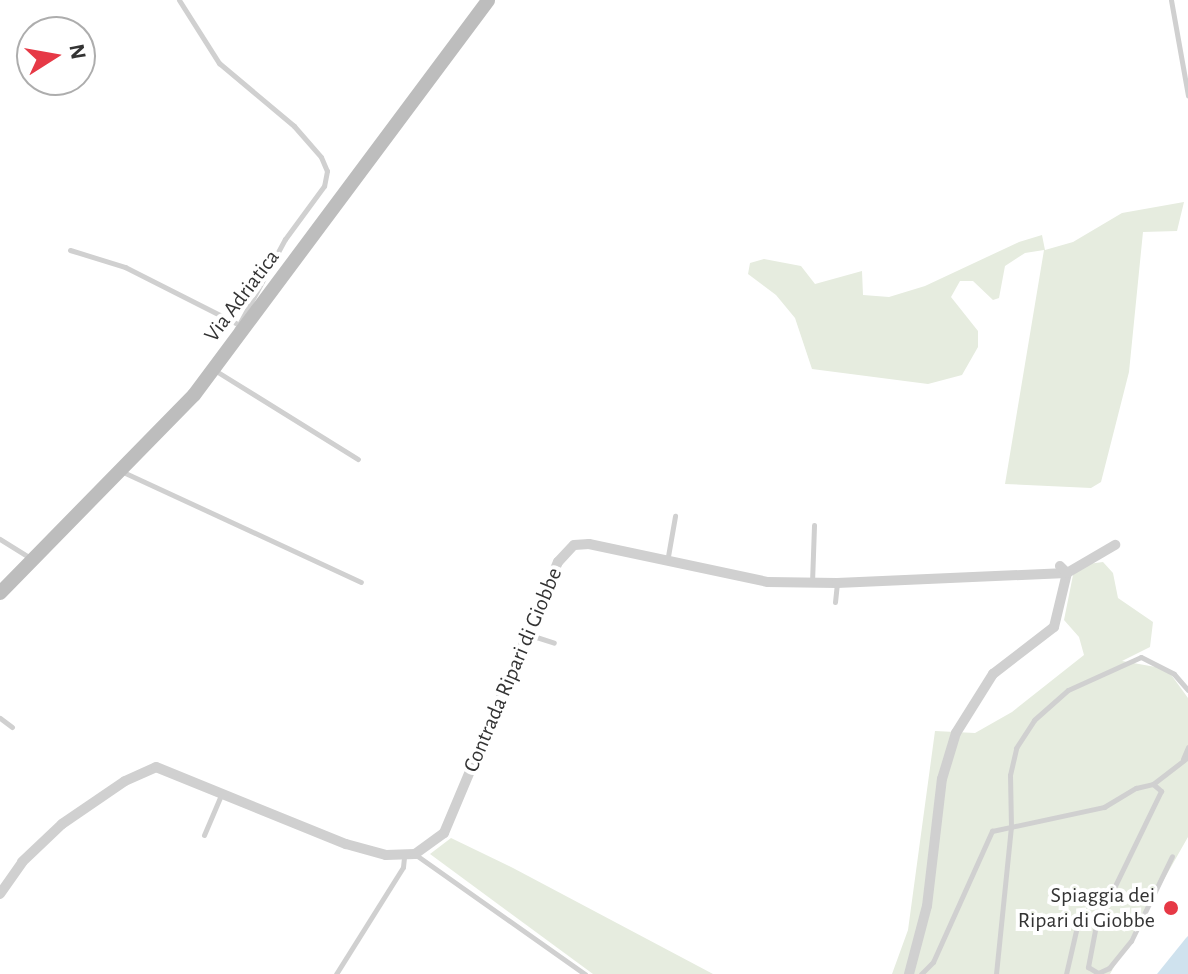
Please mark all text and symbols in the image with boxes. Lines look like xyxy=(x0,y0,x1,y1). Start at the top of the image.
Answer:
north arrow xyxy=(16,16,96,96)
text: N xyxy=(65,42,90,61)
street label: Via Adriatica xyxy=(199,245,285,347)
street label: Contrada Ripari di Giobbe xyxy=(458,564,568,776)
place label: Spiaggia dei Ripari di Giobbe xyxy=(1018,882,1155,934)
marker: Spiaggia dei Ripari di Giobbe xyxy=(1162,899,1180,917)

